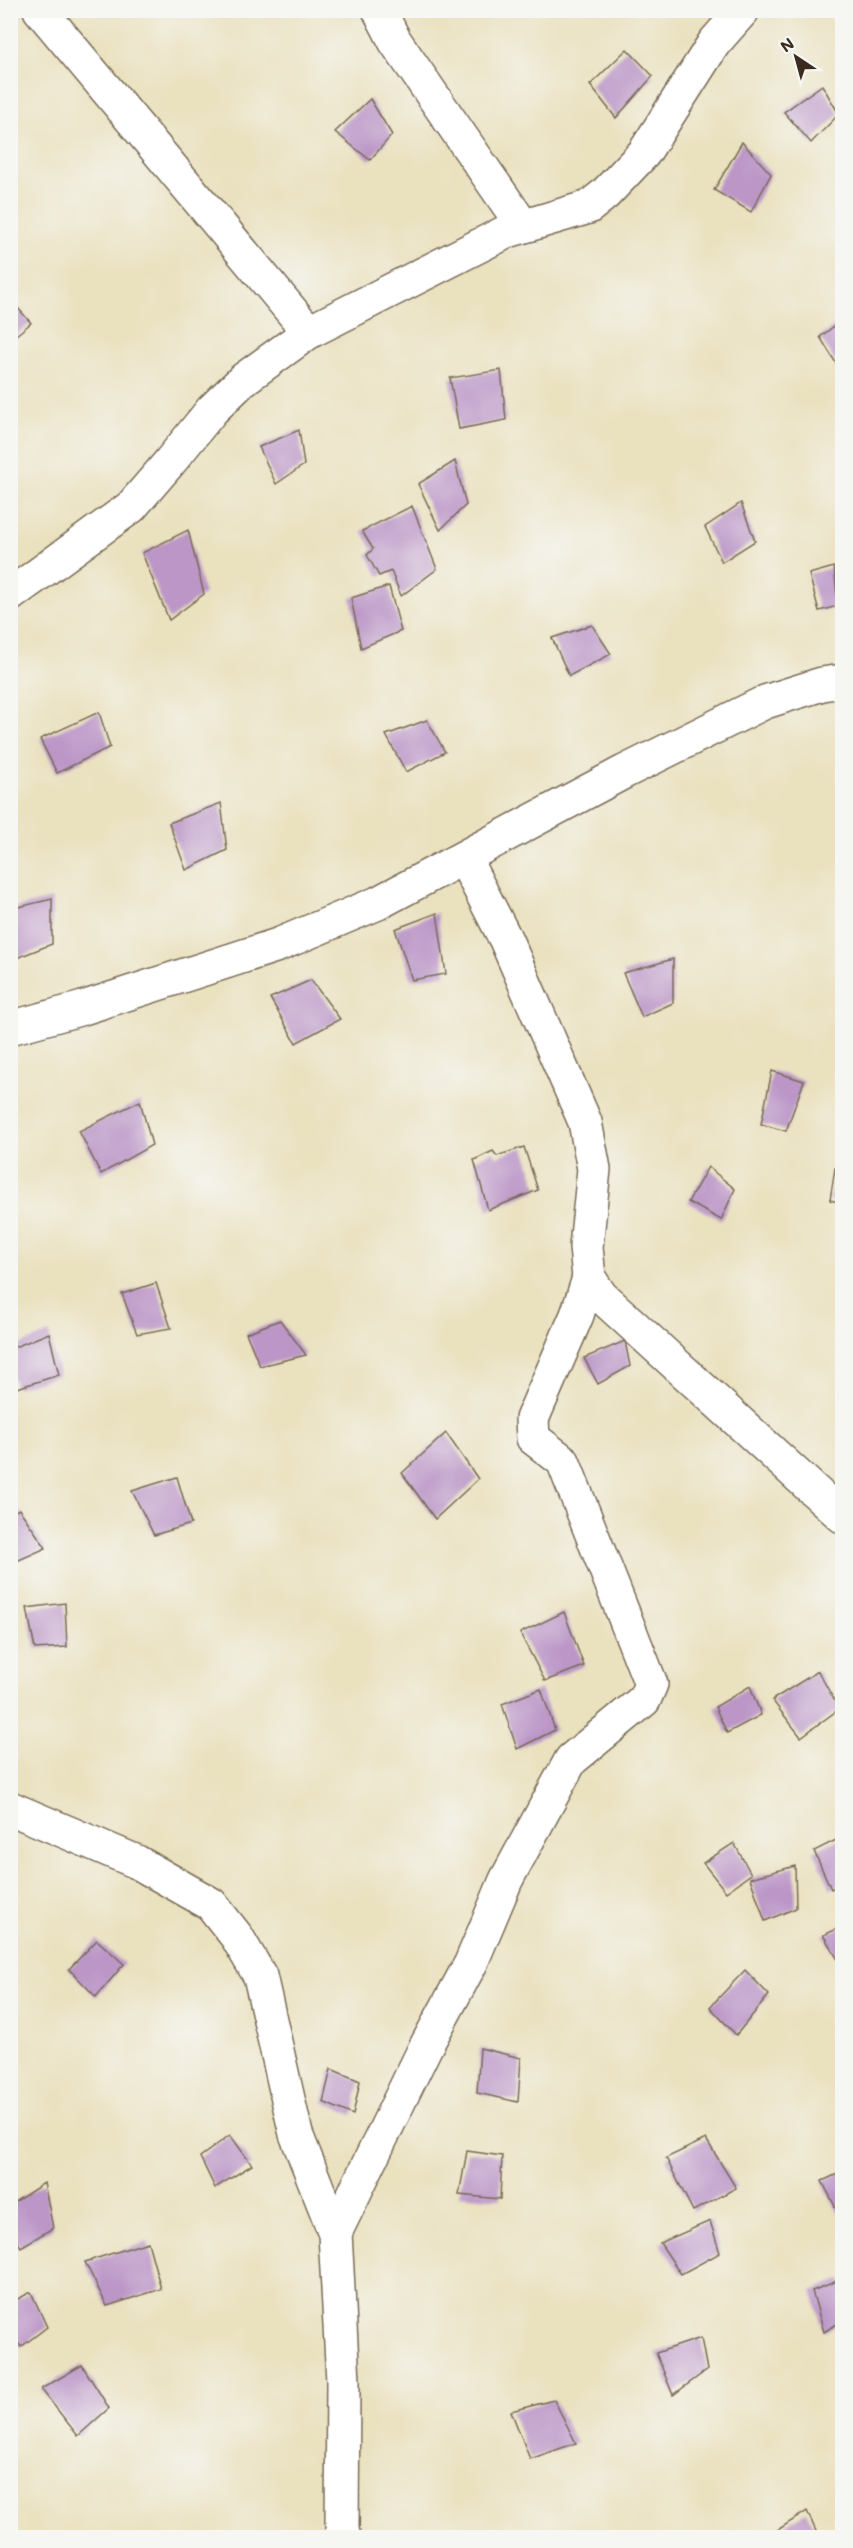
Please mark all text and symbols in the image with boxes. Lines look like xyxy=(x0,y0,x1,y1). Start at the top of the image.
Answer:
north arrow xyxy=(766,27,826,87)
text: N xyxy=(776,32,798,57)

